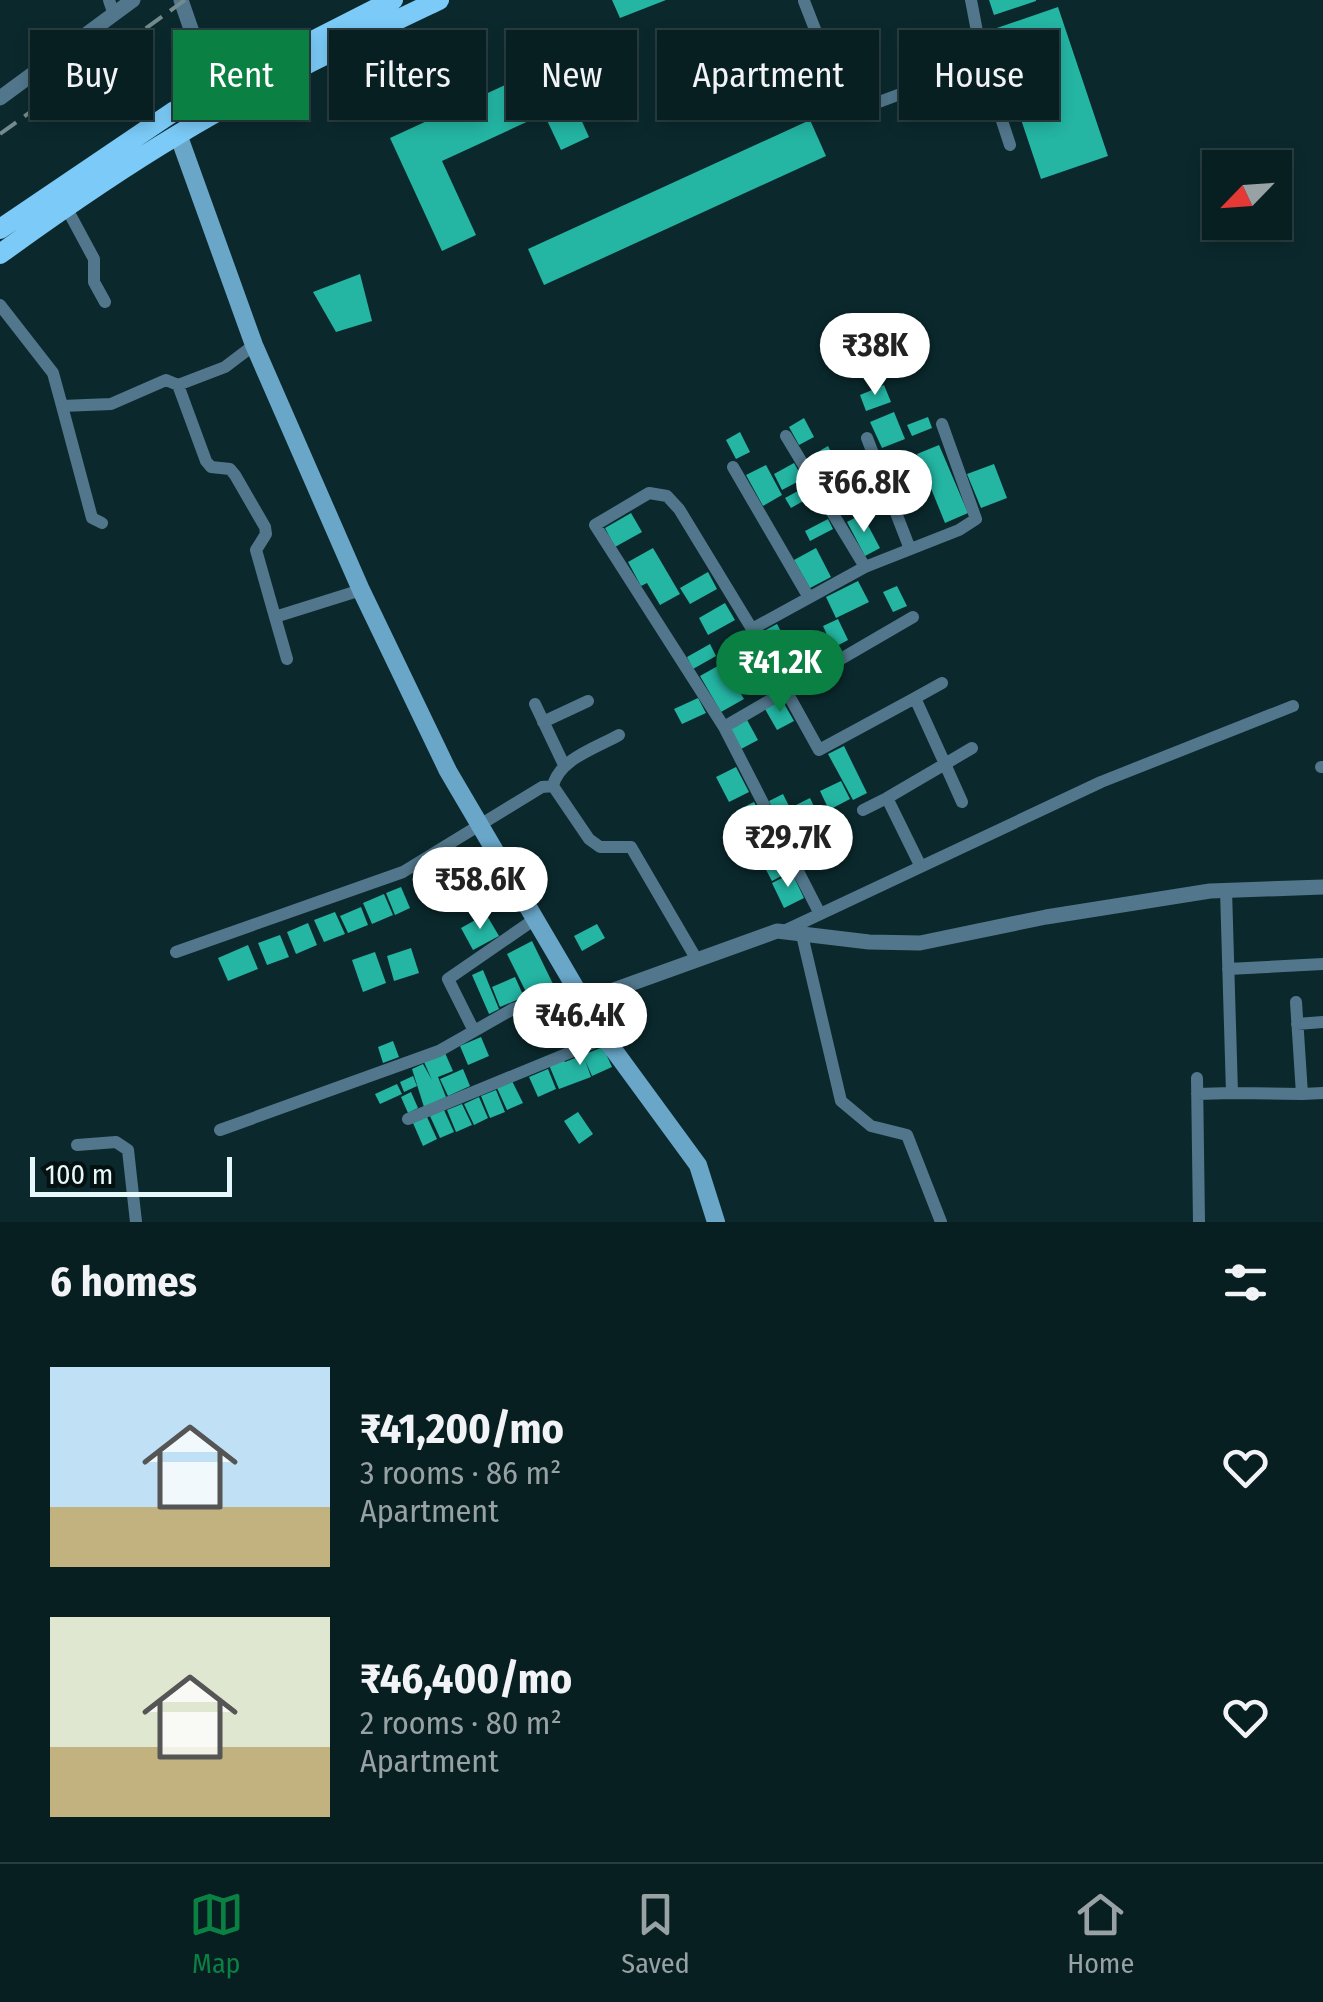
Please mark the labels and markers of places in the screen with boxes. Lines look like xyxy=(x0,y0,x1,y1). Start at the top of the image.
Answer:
pin: ₹38K xyxy=(816,313,934,398)
pin: ₹66.8K xyxy=(783,450,945,535)
pin: ₹41.2K xyxy=(699,630,861,715)
pin: ₹29.7K xyxy=(707,805,869,890)
pin: ₹58.6K xyxy=(399,847,561,932)
pin: ₹46.4K xyxy=(499,983,661,1068)

